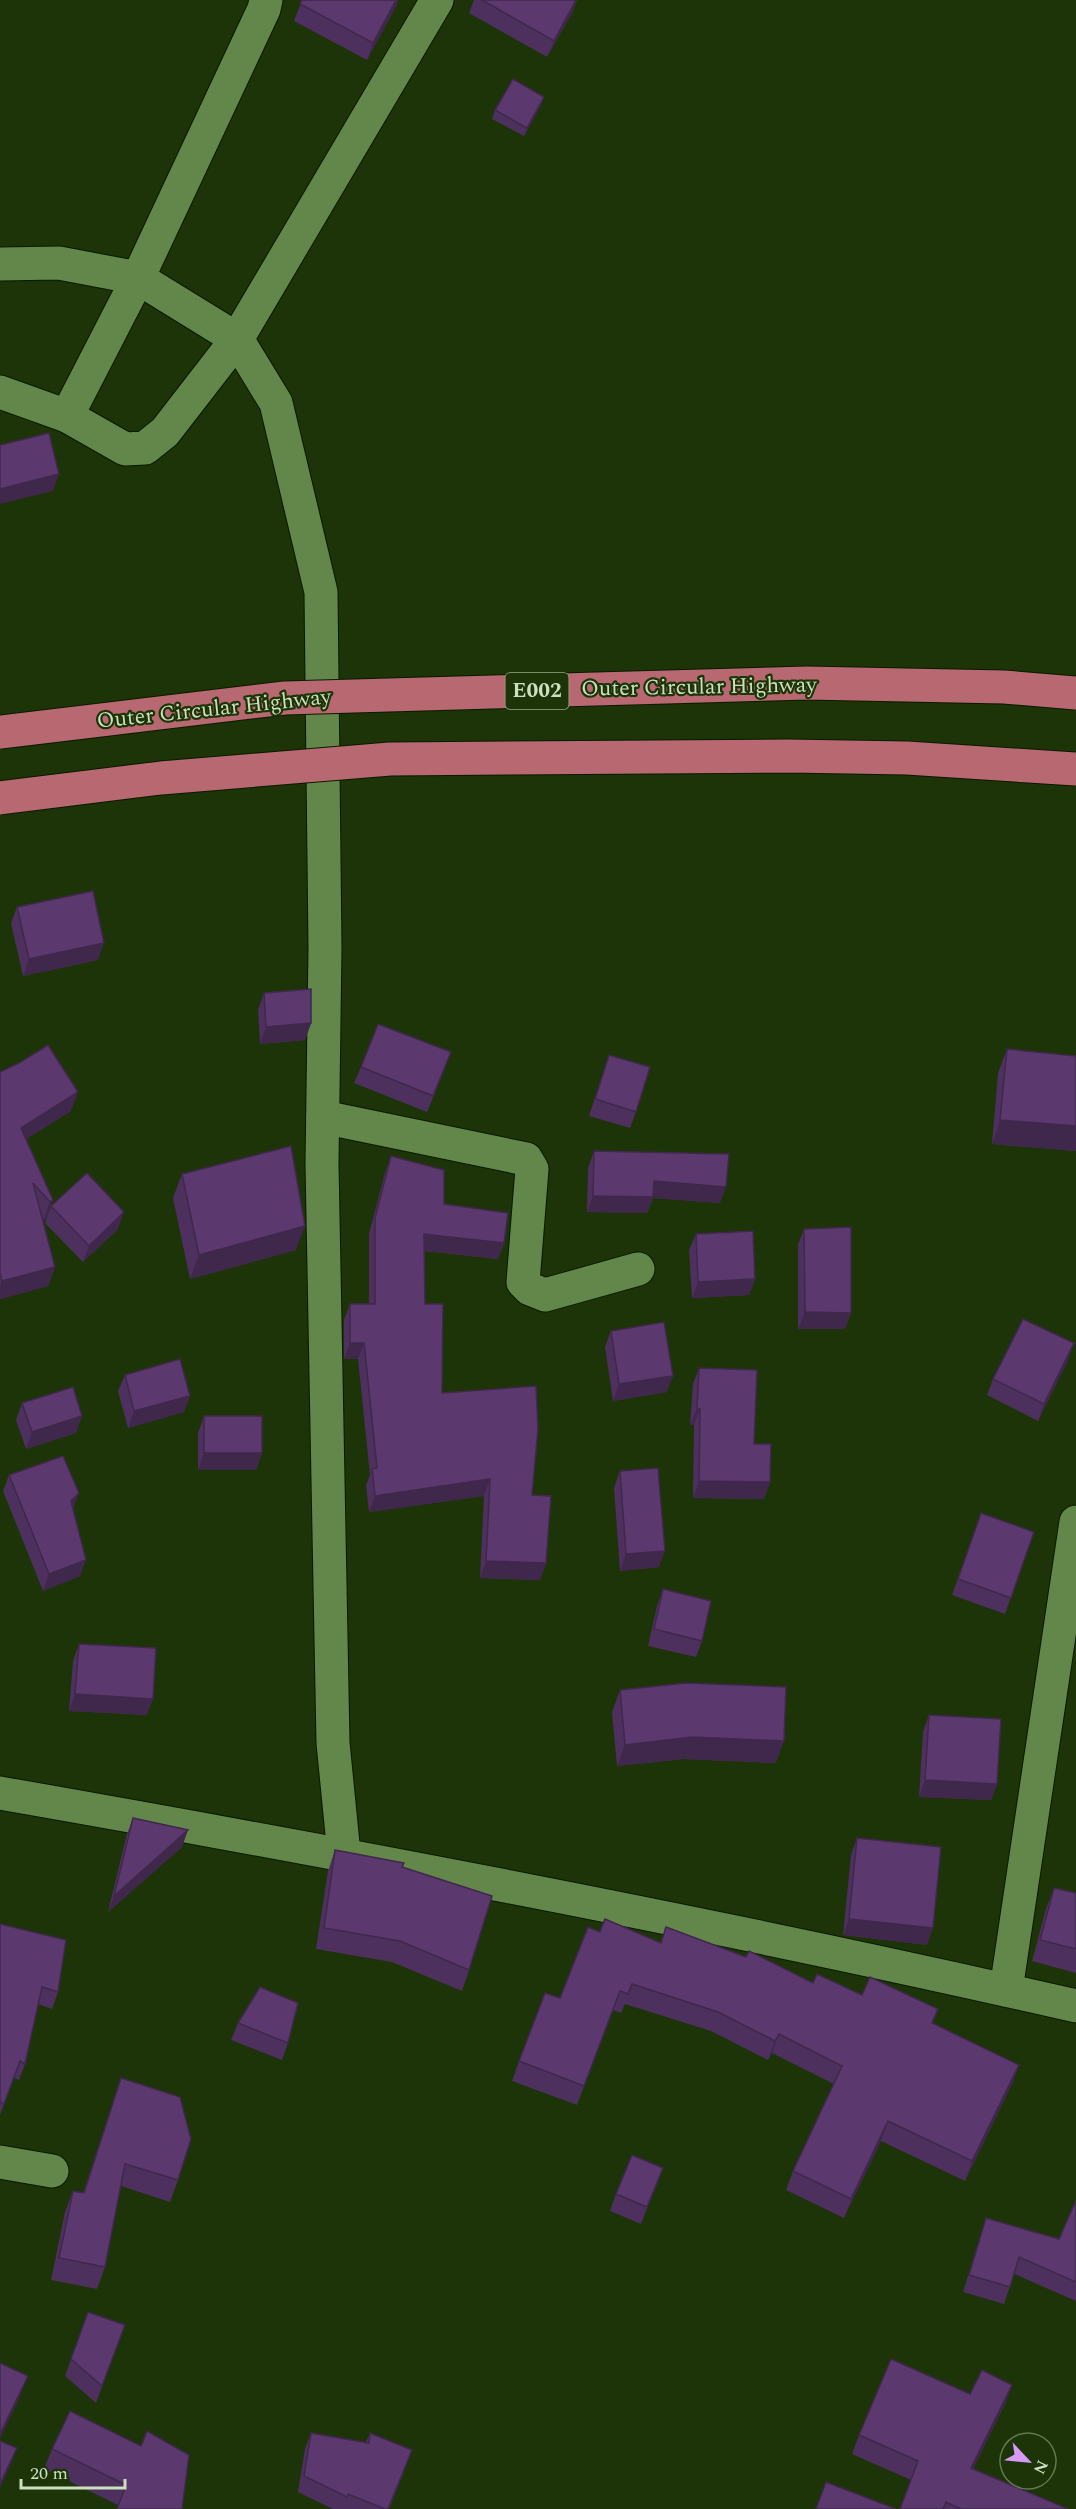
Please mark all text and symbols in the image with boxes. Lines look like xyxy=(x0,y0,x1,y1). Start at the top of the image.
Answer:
street label: Outer Circular Highway xyxy=(581,668,818,706)
road number: E002 xyxy=(506,673,568,709)
street label: Outer Circular Highway xyxy=(95,680,334,738)
north arrow xyxy=(998,2431,1058,2491)
scale bar xyxy=(21,2452,124,2490)
text: N xyxy=(1027,2456,1054,2478)
text: 20 m xyxy=(30,2460,68,2487)

